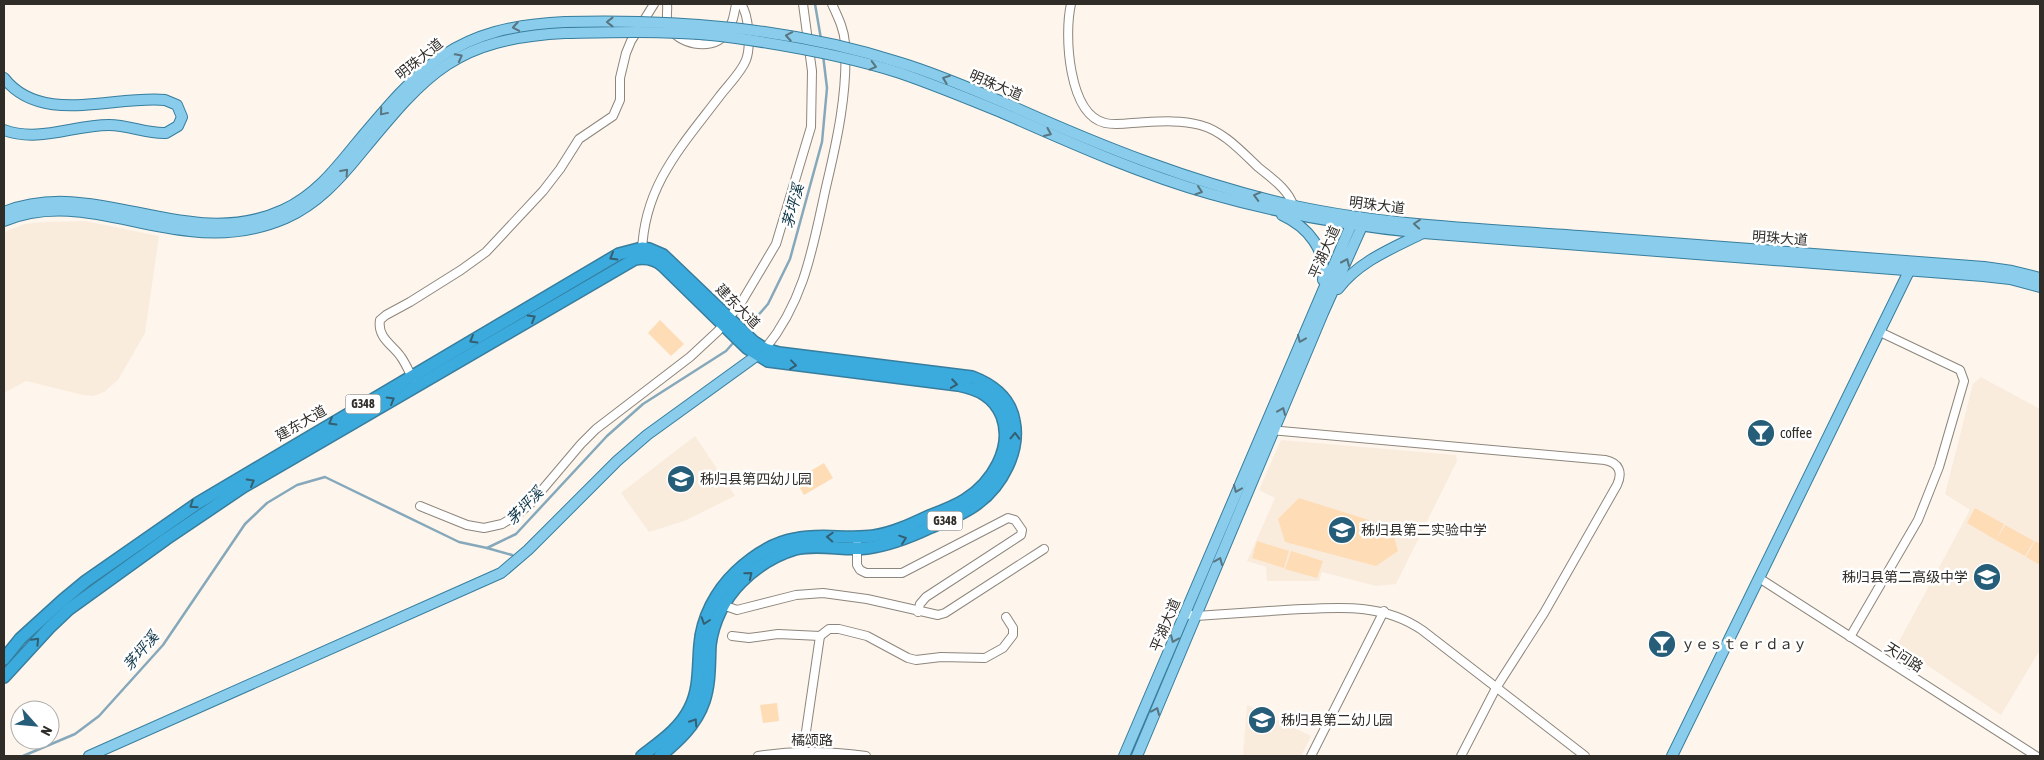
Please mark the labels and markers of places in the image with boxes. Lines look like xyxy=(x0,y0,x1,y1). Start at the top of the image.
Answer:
bar icon: coffee xyxy=(1746,418,1776,448)
place label: coffee xyxy=(1780,425,1812,441)
school or university icon: 秭归县第四幼儿园 xyxy=(666,464,696,494)
place label: 秭归县第四幼儿园 xyxy=(700,471,812,487)
school or university icon: 秭归县第二实验中学 xyxy=(1327,515,1357,545)
place label: 秭归县第二实验中学 xyxy=(1361,522,1487,538)
school or university icon: 秭归县第二高级中学 xyxy=(1972,562,2002,592)
place label: 秭归县第二高级中学 xyxy=(1842,569,1968,585)
bar icon: ｙｅｓｔｅｒｄａｙ xyxy=(1647,629,1677,659)
place label: ｙｅｓｔｅｒｄａｙ xyxy=(1681,636,1807,653)
school or university icon: 秭归县第二幼儿园 xyxy=(1247,705,1277,735)
place label: 秭归县第二幼儿园 xyxy=(1281,712,1393,728)

